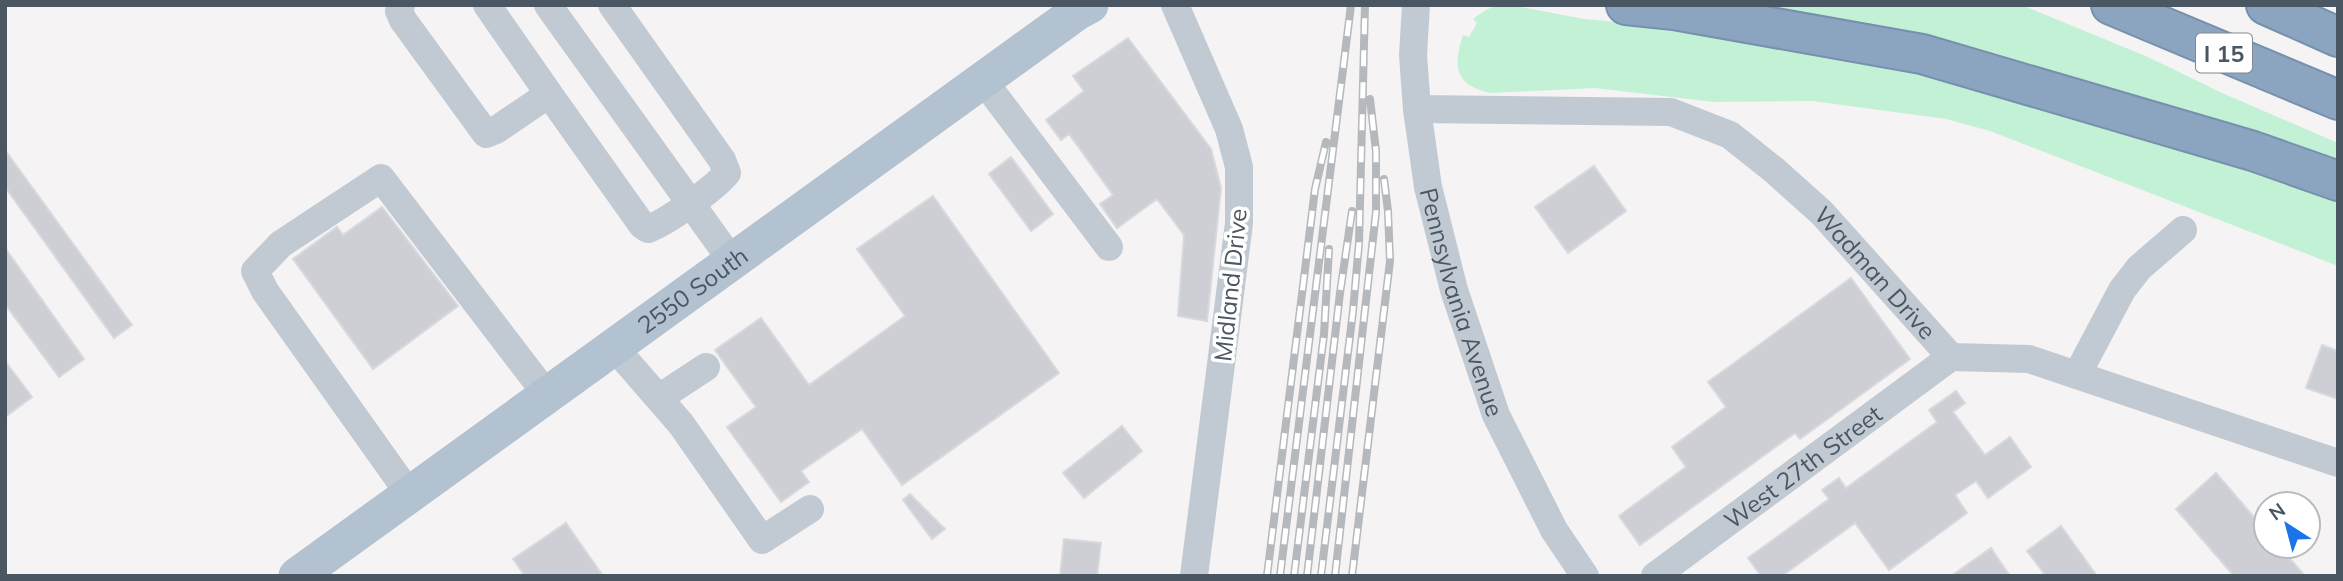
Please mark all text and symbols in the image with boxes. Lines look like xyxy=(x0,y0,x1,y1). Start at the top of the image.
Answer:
road number: I 15 xyxy=(2196,34,2252,72)
street label: Pennsylvania Avenue xyxy=(1414,185,1510,420)
street label: Wadman Drive xyxy=(1808,200,1943,345)
street label: Midland Drive xyxy=(1207,207,1253,363)
street label: 2550 South xyxy=(631,240,753,340)
street label: West 27th Street xyxy=(1718,398,1888,535)
north arrow xyxy=(2252,490,2322,560)
text: N xyxy=(2264,497,2290,525)

